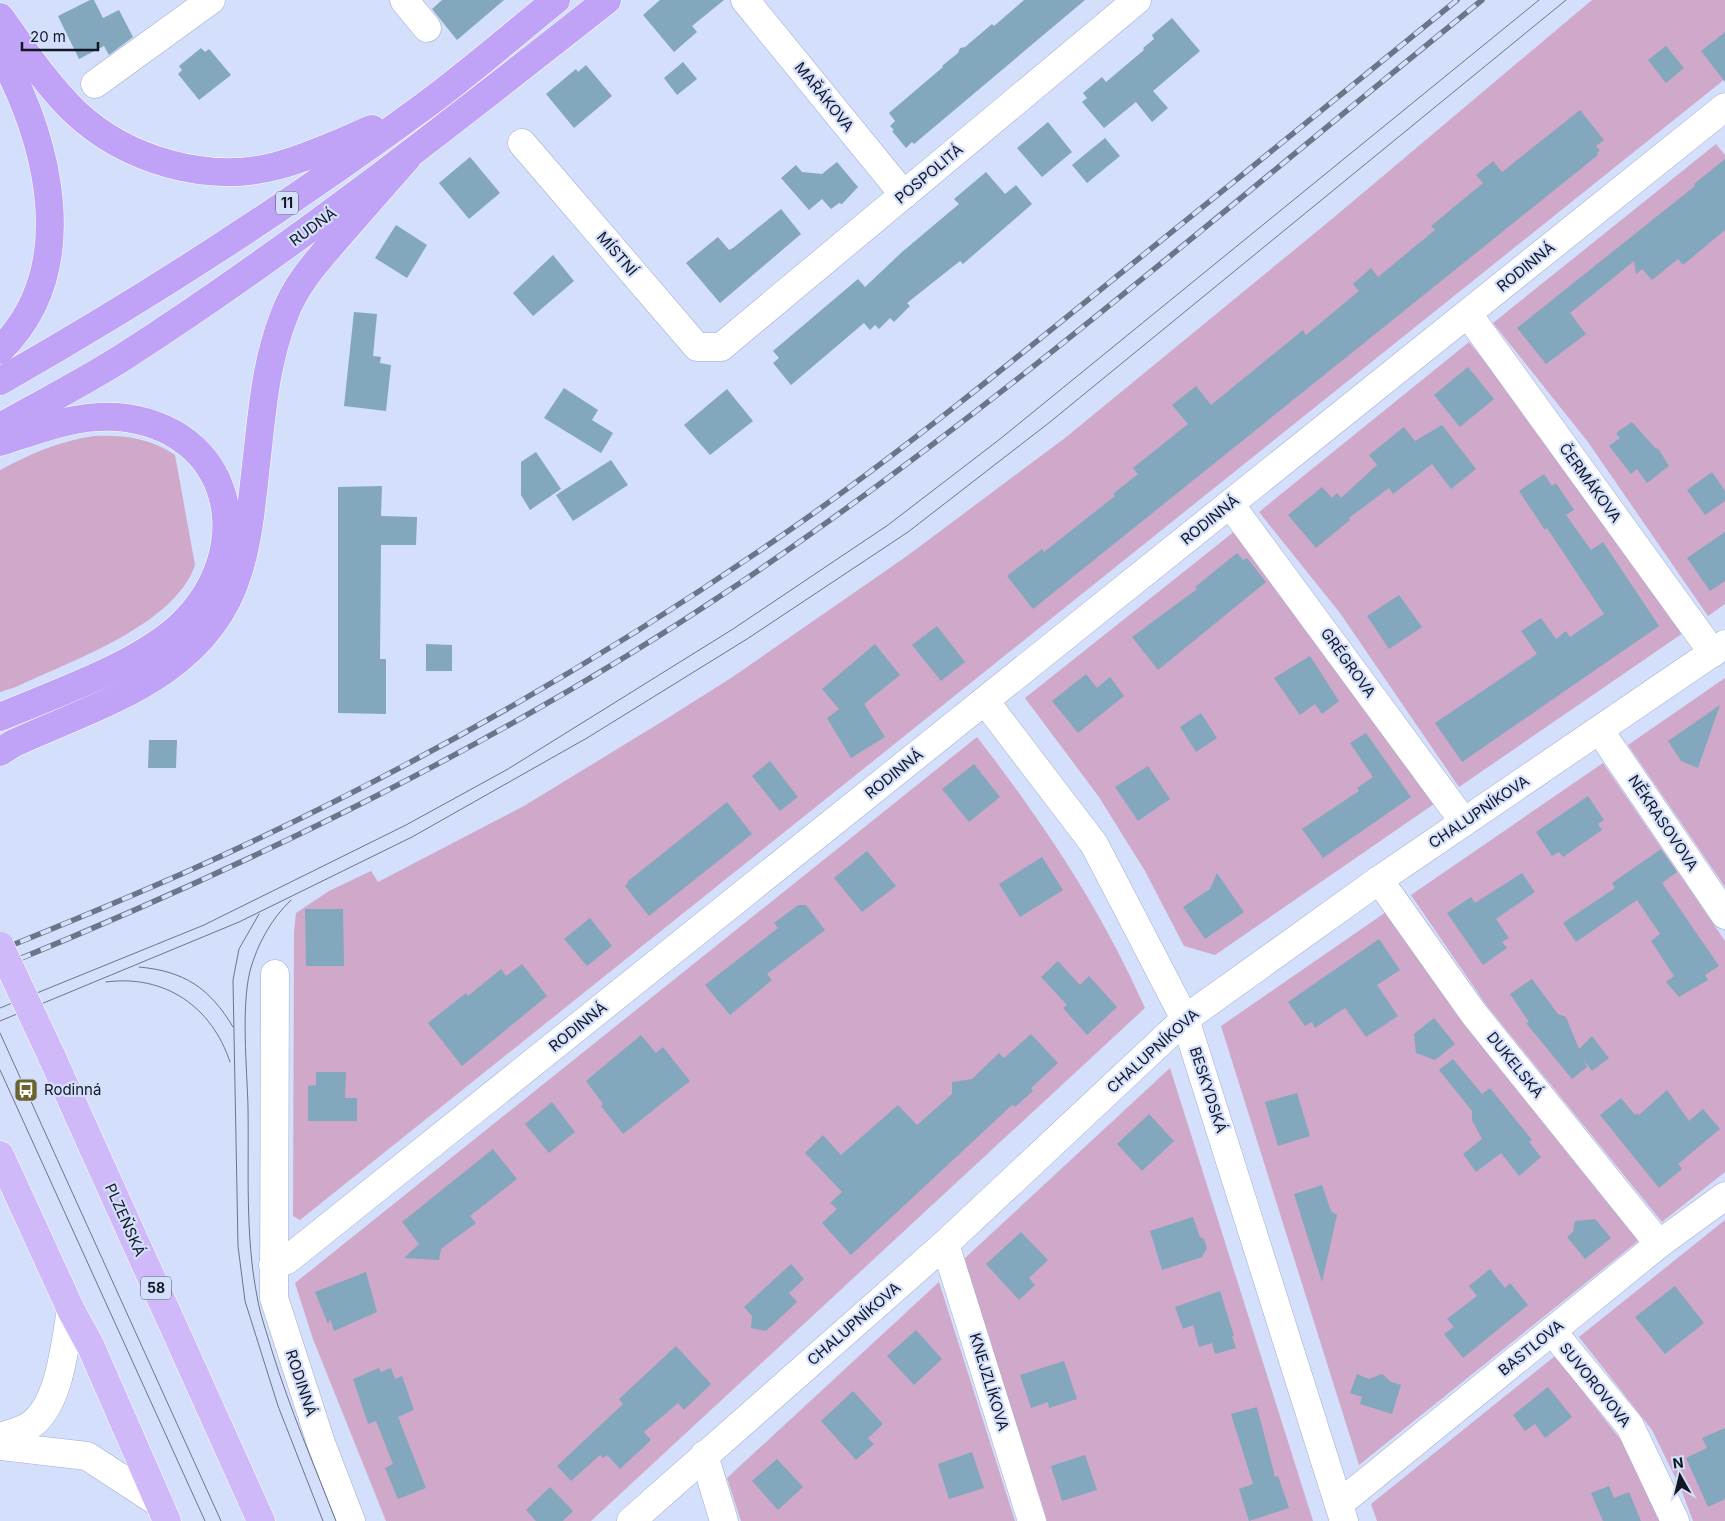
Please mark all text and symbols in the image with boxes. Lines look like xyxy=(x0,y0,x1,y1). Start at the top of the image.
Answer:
scale bar xyxy=(22,20,99,52)
text: 20 m xyxy=(30,27,66,46)
street label: MAŘÁKOVA xyxy=(791,58,858,135)
street label: POSPOLITÁ xyxy=(891,140,967,208)
road number: 11 xyxy=(276,192,298,214)
street label: RUDNÁ xyxy=(286,203,340,250)
street label: MÍSTNÍ xyxy=(593,228,642,280)
street label: RODINNÁ xyxy=(1493,238,1558,296)
street label: ČERMÁKOVA xyxy=(1555,439,1626,526)
street label: RODINNÁ xyxy=(1177,491,1242,549)
street label: GRÉGROVA xyxy=(1317,624,1380,701)
street label: RODINNÁ xyxy=(861,745,926,803)
street label: CHALUPNÍKOVA xyxy=(1425,771,1533,852)
street label: NĚKRASOVOVA xyxy=(1624,771,1702,874)
street label: RODINNÁ xyxy=(545,998,610,1056)
street label: CHALUPNÍKOVA xyxy=(1103,1004,1203,1097)
street label: DUKELSKÁ xyxy=(1483,1028,1548,1102)
street label: BESKYDSKÁ xyxy=(1186,1044,1231,1135)
bus stop icon: Rodinná xyxy=(13,1077,39,1103)
place label: Rodinná xyxy=(44,1080,101,1099)
street label: PLZEŇSKÁ xyxy=(101,1180,150,1259)
road number: 58 xyxy=(141,1276,171,1300)
street label: CHALUPNÍKOVA xyxy=(803,1278,904,1369)
street label: BASTLOVA xyxy=(1494,1316,1567,1380)
street label: KNEJZLÍKOVA xyxy=(966,1331,1013,1433)
street label: SUVOROVOVA xyxy=(1556,1339,1635,1431)
street label: RODINNÁ xyxy=(282,1347,321,1419)
north arrow xyxy=(1655,1451,1705,1501)
text: N xyxy=(1672,1453,1685,1472)

